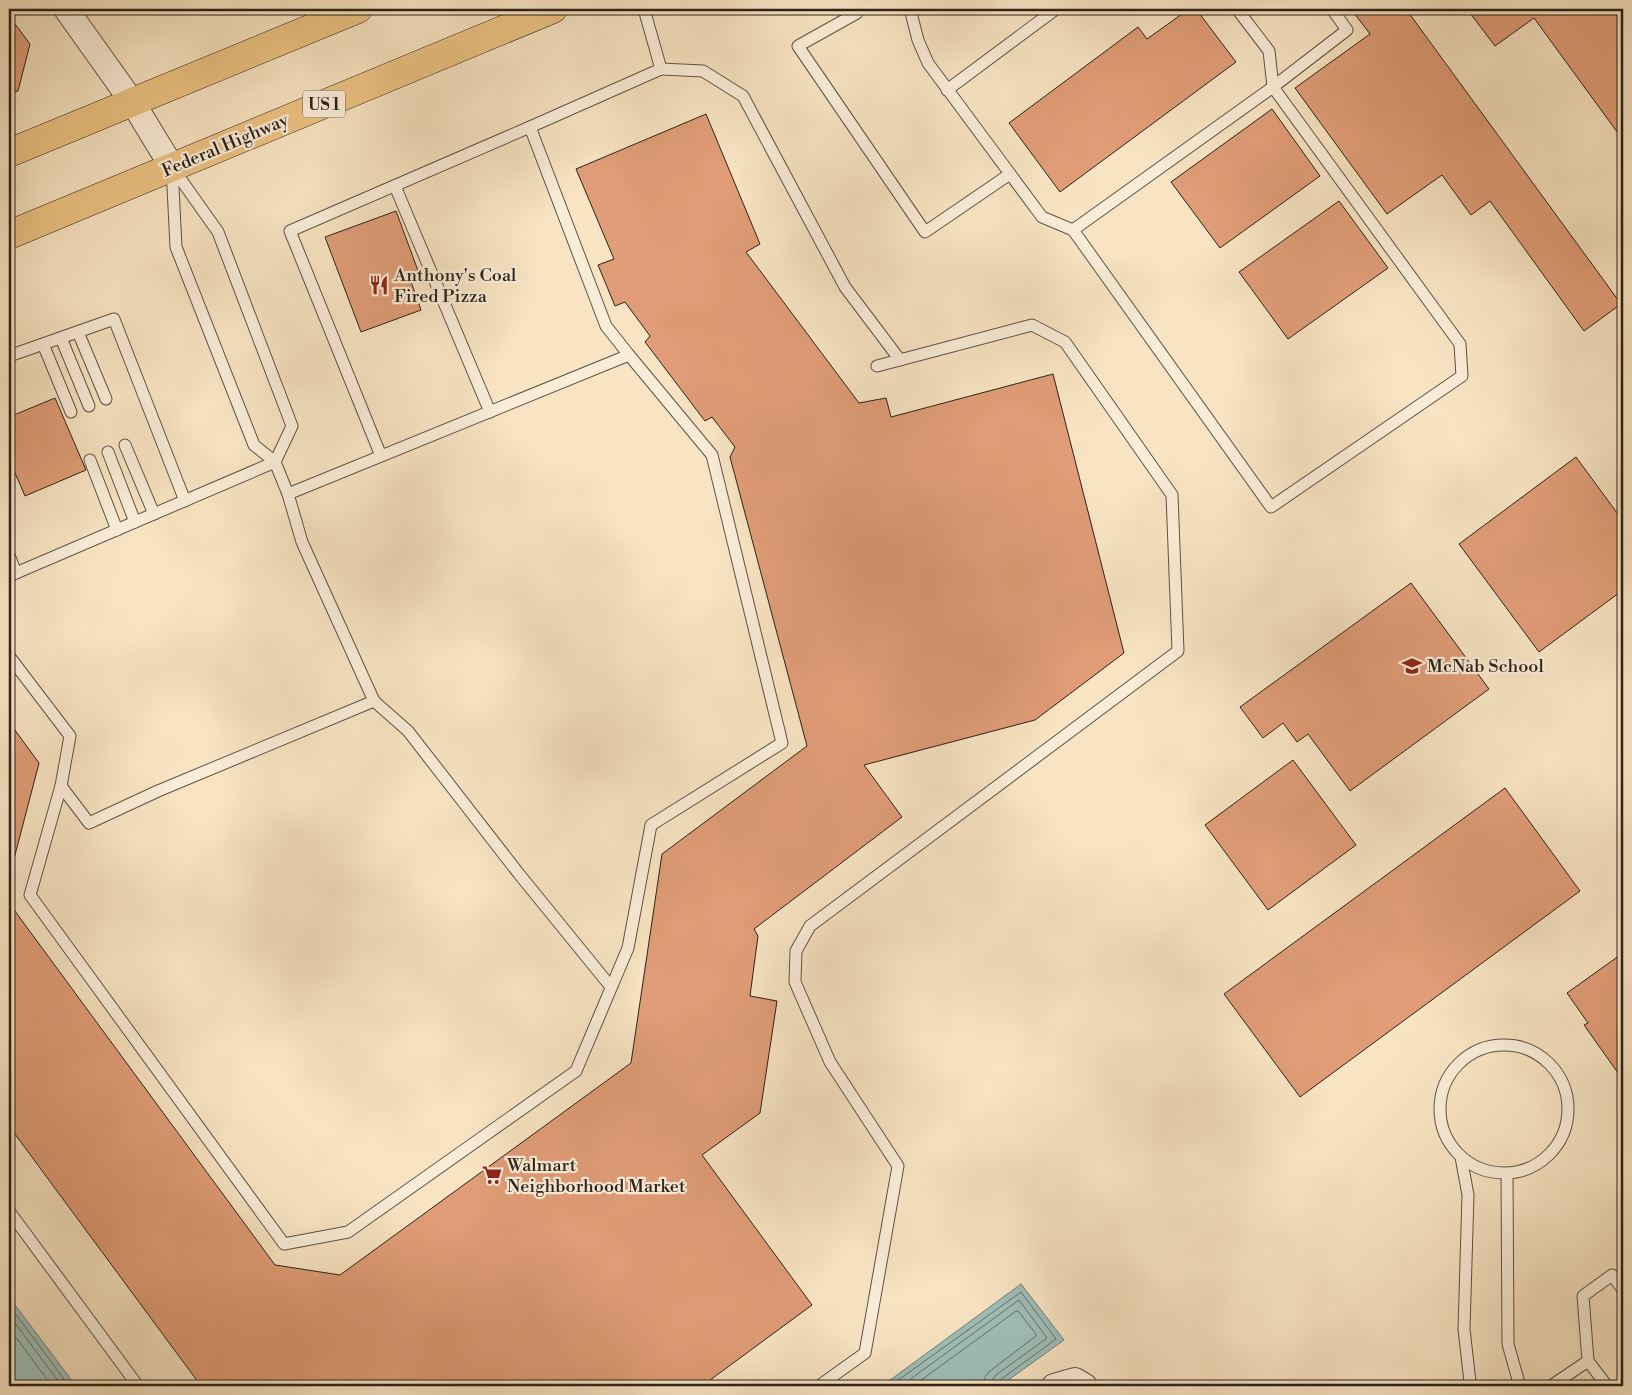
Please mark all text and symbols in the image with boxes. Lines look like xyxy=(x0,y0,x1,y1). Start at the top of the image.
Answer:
road number: US 1 xyxy=(303,90,345,118)
street label: Federal Highway xyxy=(158,108,292,183)
place label: Anthony's Coal Fired Pizza xyxy=(393,264,517,308)
restaurant icon: Anthony's Coal Fired Pizza xyxy=(368,274,390,296)
school or university icon: McNab School xyxy=(1401,655,1423,677)
place label: McNab School xyxy=(1427,655,1544,678)
place label: Walmart Neighborhood Market xyxy=(506,1154,686,1198)
supermarket icon: Walmart Neighborhood Market xyxy=(481,1164,503,1186)

